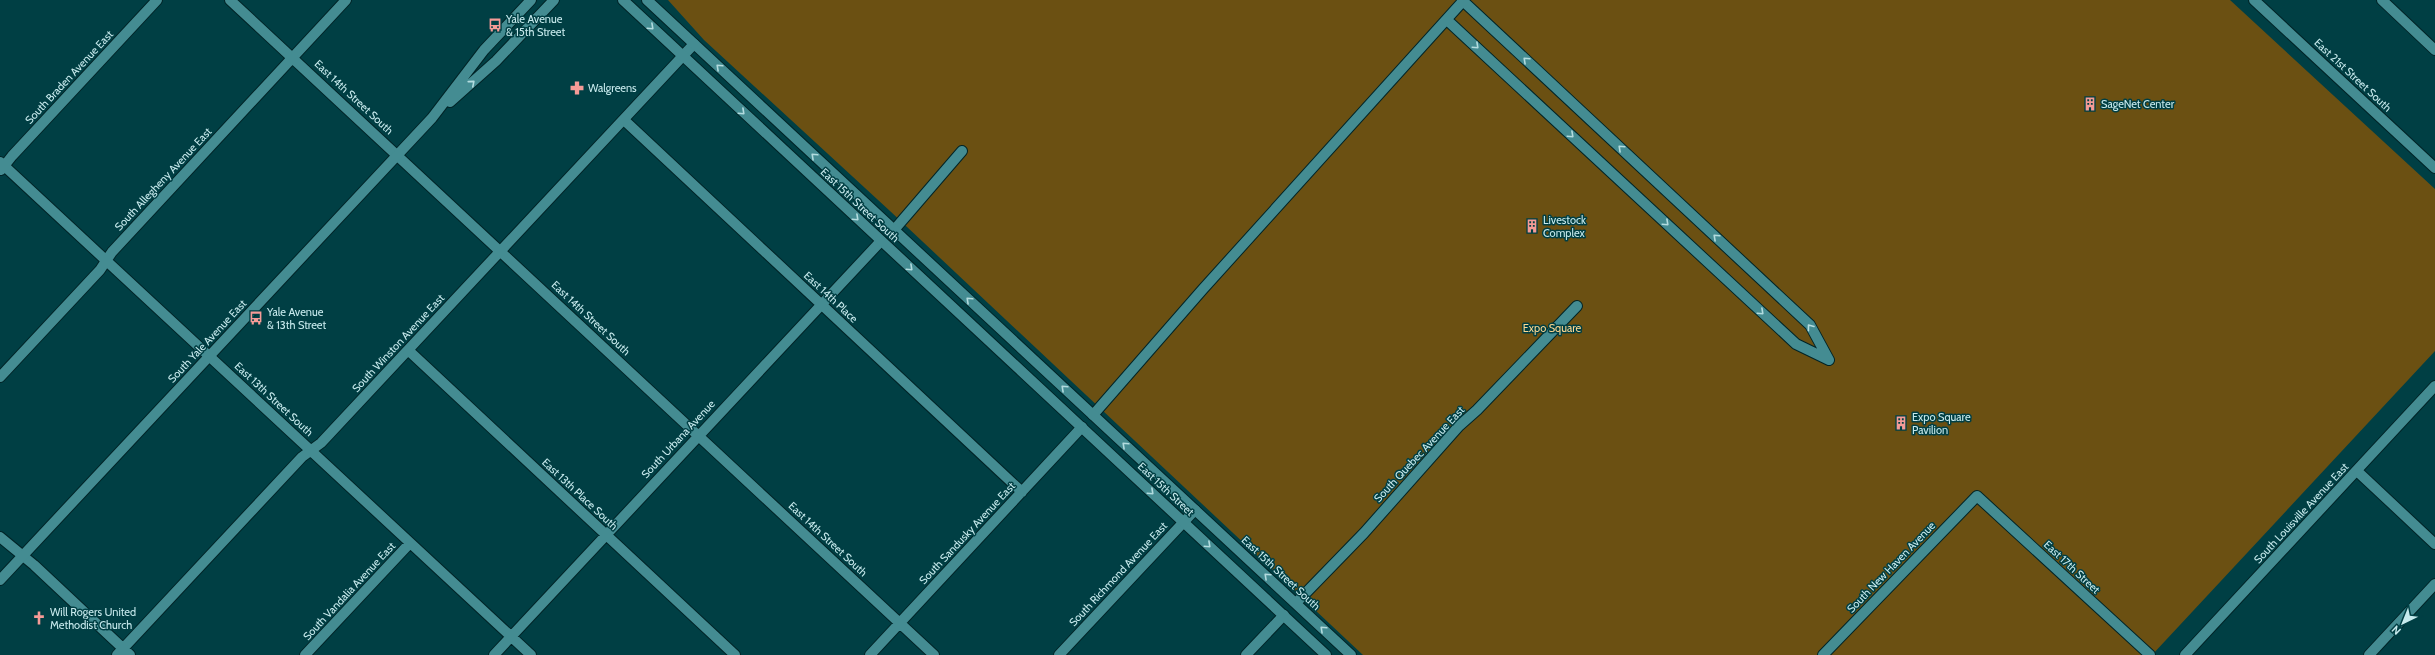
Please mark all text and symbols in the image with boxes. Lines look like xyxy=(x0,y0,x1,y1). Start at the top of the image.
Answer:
place label: Yale Avenue & 15th Street xyxy=(505,12,565,39)
bus stop icon: Yale Avenue & 15th Street xyxy=(487,17,503,33)
one-way arrow xyxy=(646,22,654,30)
street label: South Braden Avenue East xyxy=(22,27,116,127)
street label: East 21st Street South xyxy=(2311,35,2395,115)
one-way arrow xyxy=(1471,41,1478,48)
street label: East 14th Street South xyxy=(312,57,396,137)
one-way arrow xyxy=(1523,57,1531,64)
one-way arrow xyxy=(716,64,724,72)
one-way arrow xyxy=(467,80,475,87)
pharmacy icon: Walgreens xyxy=(569,80,585,96)
place label: Walgreens xyxy=(588,81,637,95)
building icon: SageNet Center xyxy=(2082,96,2098,112)
place label: SageNet Center xyxy=(2101,97,2175,111)
one-way arrow xyxy=(737,107,745,114)
street label: South Allegheny Avenue East xyxy=(112,124,215,233)
one-way arrow xyxy=(1566,130,1574,138)
one-way arrow xyxy=(1618,146,1626,153)
one-way arrow xyxy=(811,153,819,160)
street label: East 15th Street South xyxy=(818,165,902,245)
one-way arrow xyxy=(851,213,859,220)
place label: Livestock Complex xyxy=(1543,213,1586,240)
building icon: Livestock Complex xyxy=(1524,218,1540,234)
one-way arrow xyxy=(1661,218,1669,226)
one-way arrow xyxy=(1713,235,1720,242)
one-way arrow xyxy=(905,263,913,270)
street label: East 14th Place xyxy=(801,268,861,326)
street label: East 14th Street South xyxy=(549,278,633,358)
street label: South Winston Avenue East xyxy=(349,291,447,395)
street label: South Yale Avenue East xyxy=(165,296,249,386)
one-way arrow xyxy=(966,297,974,304)
place label: Yale Avenue & 13th Street xyxy=(266,305,326,332)
one-way arrow xyxy=(1756,307,1764,315)
bus stop icon: Yale Avenue & 13th Street xyxy=(248,310,264,326)
park label: Expo Square xyxy=(1523,321,1582,335)
one-way arrow xyxy=(1807,324,1814,331)
street label: East 13th Street South xyxy=(232,359,316,439)
one-way arrow xyxy=(1061,385,1069,393)
street label: South Urbana Avenue xyxy=(638,397,718,481)
street label: South Quebec Avenue East xyxy=(1371,403,1467,505)
place label: Expo Square Pavilion xyxy=(1912,410,1971,437)
building icon: Expo Square Pavilion xyxy=(1893,415,1909,431)
one-way arrow xyxy=(1122,442,1130,450)
street label: East 13th Place South xyxy=(539,455,621,533)
street label: East 15th Street xyxy=(1135,459,1197,519)
street label: South Louisville Avenue East xyxy=(2251,460,2351,566)
street label: South Sandusky Avenue East xyxy=(916,479,1018,587)
one-way arrow xyxy=(1147,487,1154,494)
street label: East 14th Street South xyxy=(786,499,870,579)
street label: South New Haven Avenue xyxy=(1844,518,1938,615)
street label: South Richmond Avenue East xyxy=(1066,519,1170,629)
street label: East 15th Street South xyxy=(1239,533,1323,613)
street label: East 17th Street xyxy=(2041,537,2103,597)
street label: South Vandalia Avenue East xyxy=(300,539,398,643)
one-way arrow xyxy=(1203,540,1211,547)
one-way arrow xyxy=(1264,574,1272,581)
north arrow xyxy=(2383,603,2423,643)
place label: Will Rogers United Methodist Church xyxy=(50,605,136,632)
church icon: Will Rogers United Methodist Church xyxy=(31,610,47,626)
text: N xyxy=(2389,623,2404,638)
one-way arrow xyxy=(1320,626,1328,634)

